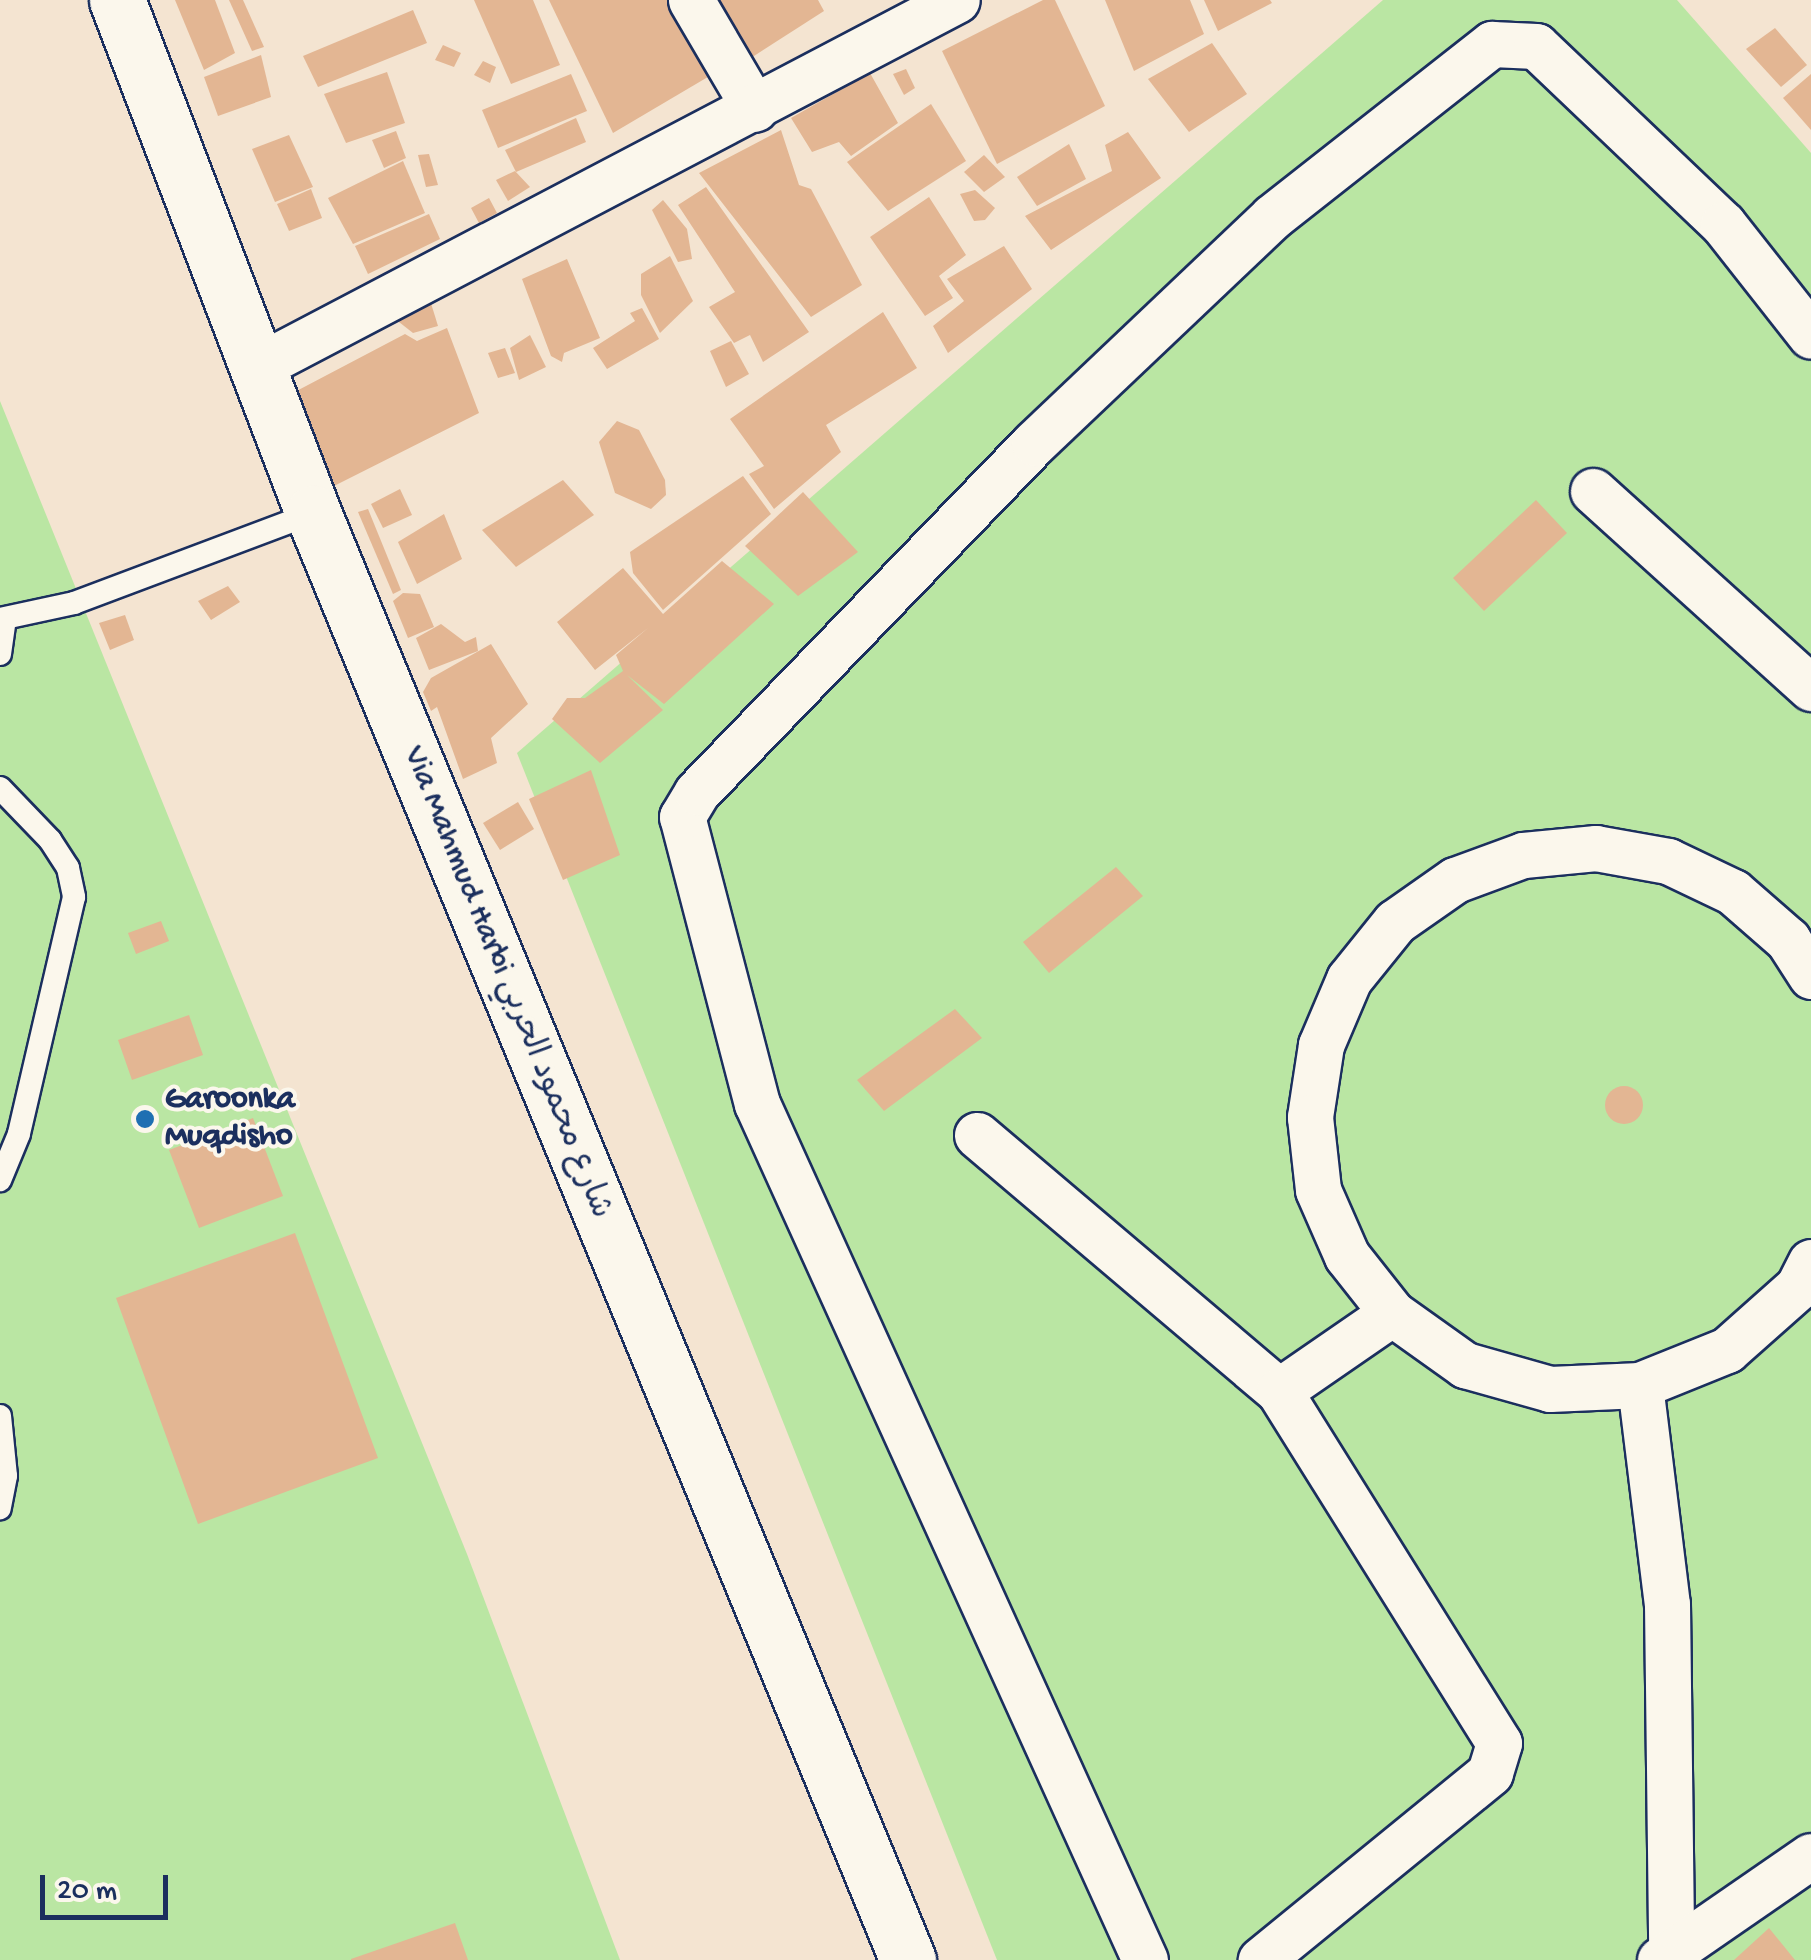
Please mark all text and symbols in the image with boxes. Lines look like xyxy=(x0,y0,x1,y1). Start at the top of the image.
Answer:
street label: Via Mahmud Harbi شارع محمود الحربي xyxy=(393,741,619,1225)
place label: Garoonka Muqdisho xyxy=(165,1082,295,1157)
marker: Garoonka Muqdisho xyxy=(134,1108,156,1130)
scale bar xyxy=(45,1855,172,1917)
text: 20 m xyxy=(57,1875,117,1910)

